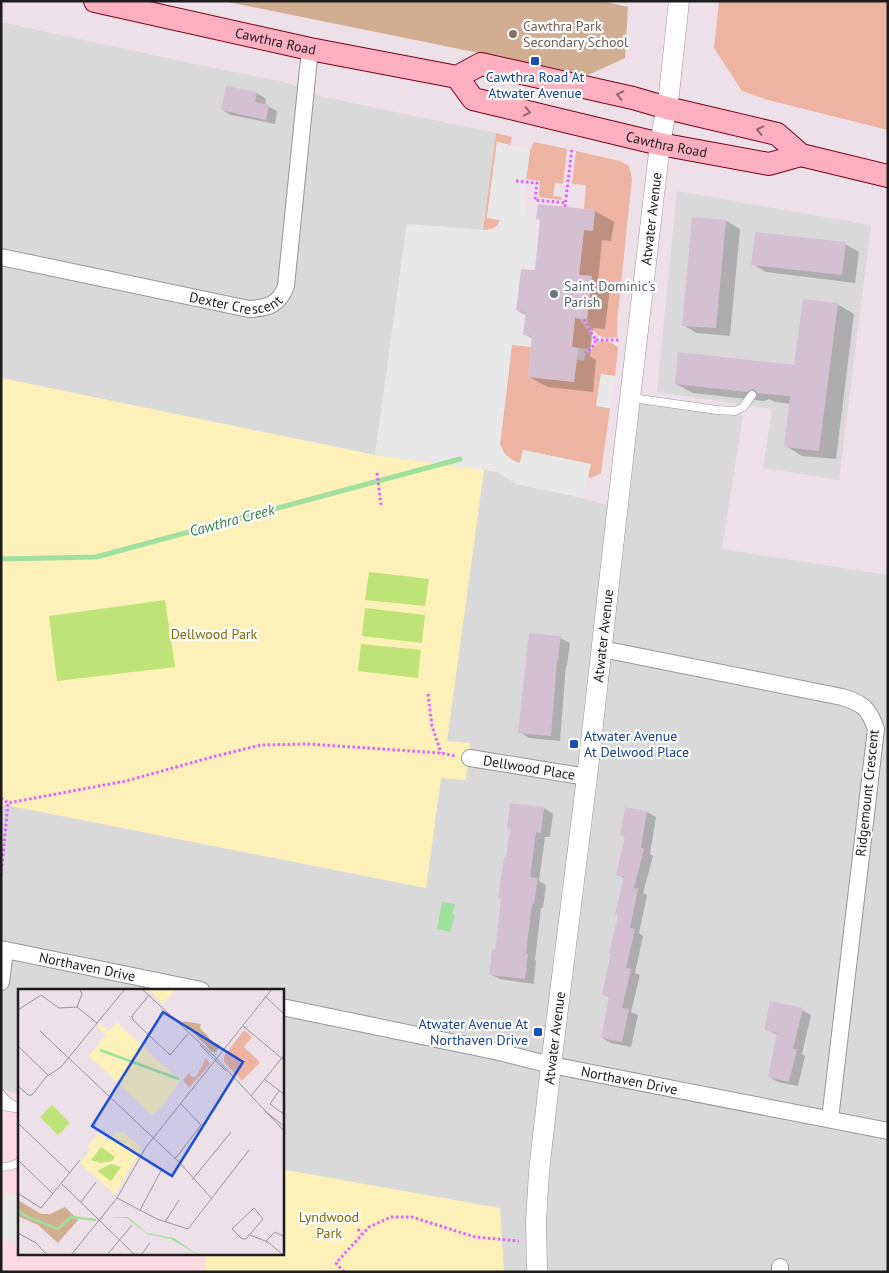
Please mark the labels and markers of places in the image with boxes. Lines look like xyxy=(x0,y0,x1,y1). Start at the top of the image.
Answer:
place label: Cawthra Park Secondary School xyxy=(523,17,628,51)
marker: Cawthra Park Secondary School xyxy=(507,28,519,40)
marker: Cawthra Road At Atwater Avenue xyxy=(529,55,541,67)
place label: Cawthra Road At Atwater Avenue xyxy=(486,68,584,102)
place label: Saint Dominic's Parish xyxy=(564,277,656,311)
marker: Saint Dominic's Parish xyxy=(548,288,560,300)
place label: Atwater Avenue At Delwood Place xyxy=(584,727,689,761)
marker: Atwater Avenue At Delwood Place xyxy=(568,738,580,750)
place label: Atwater Avenue At Northaven Drive xyxy=(419,1015,528,1049)
marker: Atwater Avenue At Northaven Drive xyxy=(532,1026,544,1038)

